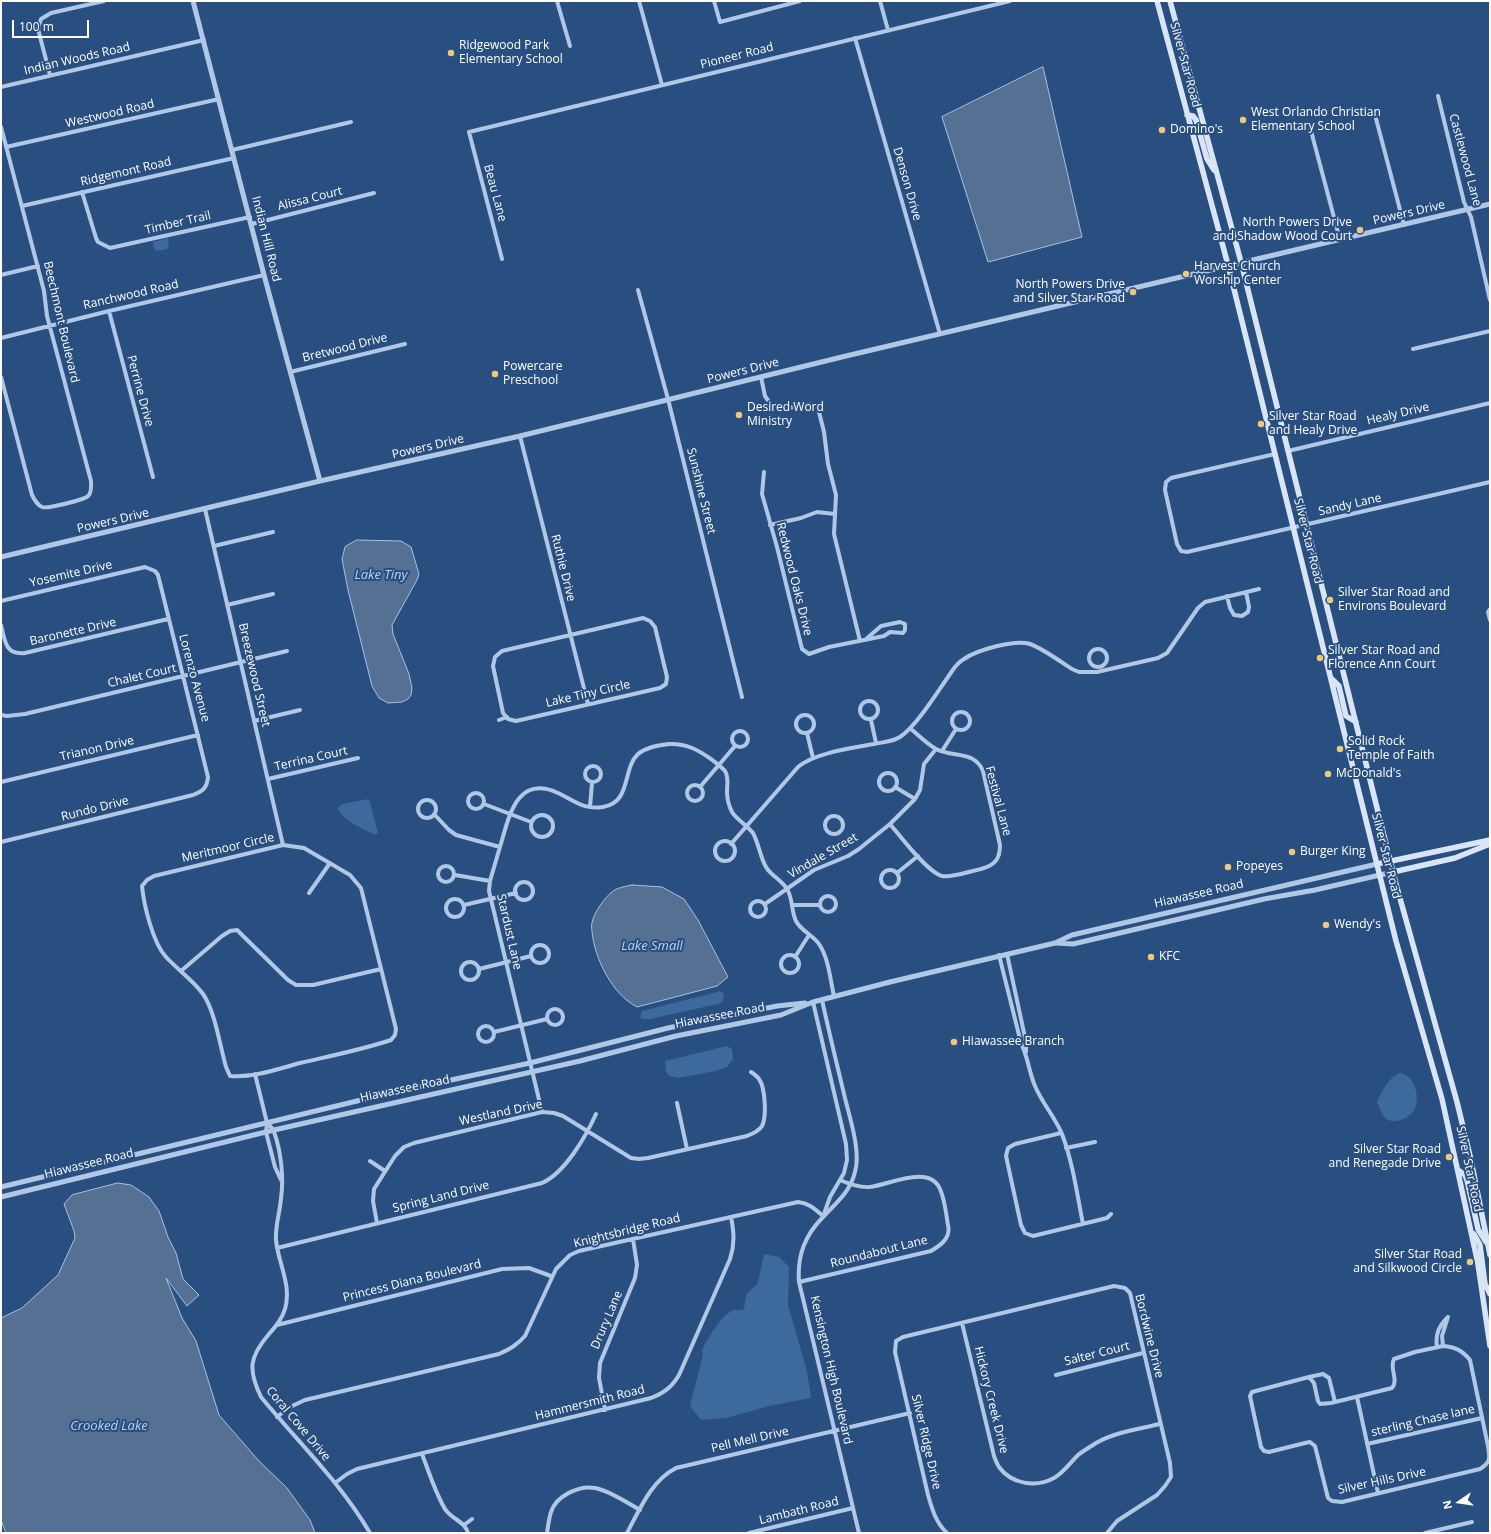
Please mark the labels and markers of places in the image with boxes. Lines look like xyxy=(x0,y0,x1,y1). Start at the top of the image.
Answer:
place label: Ridgewood Park Elementary School xyxy=(459,39,563,67)
marker: Ridgewood Park Elementary School xyxy=(446,48,456,58)
place label: West Orlando Christian Elementary School xyxy=(1251,106,1381,134)
marker: West Orlando Christian Elementary School xyxy=(1238,115,1248,125)
place label: Domino's xyxy=(1170,123,1223,137)
marker: Domino's xyxy=(1157,125,1167,135)
place label: North Powers Drive and Shadow Wood Court xyxy=(1213,216,1352,244)
marker: North Powers Drive and Shadow Wood Court xyxy=(1355,225,1365,235)
place label: Harvest Church Worship Center xyxy=(1194,260,1281,288)
marker: Harvest Church Worship Center xyxy=(1181,269,1191,279)
place label: North Powers Drive and Silver Star Road xyxy=(1013,278,1125,306)
marker: North Powers Drive and Silver Star Road xyxy=(1128,287,1138,297)
place label: Powercare Preschool xyxy=(503,360,562,388)
marker: Powercare Preschool xyxy=(490,369,500,379)
place label: Desired Word Ministry xyxy=(747,401,824,429)
marker: Desired Word Ministry xyxy=(734,410,744,420)
place label: Silver Star Road and Healy Drive xyxy=(1269,410,1357,438)
marker: Silver Star Road and Healy Drive xyxy=(1256,419,1266,429)
place label: Silver Star Road and Environs Boulevard xyxy=(1338,586,1450,614)
marker: Silver Star Road and Environs Boulevard xyxy=(1325,595,1335,605)
place label: Silver Star Road and Florence Ann Court xyxy=(1328,644,1440,672)
marker: Silver Star Road and Florence Ann Court xyxy=(1315,653,1325,663)
place label: Solid Rock Temple of Faith xyxy=(1348,735,1435,763)
marker: Solid Rock Temple of Faith xyxy=(1335,744,1345,754)
place label: McDonald's xyxy=(1336,767,1401,781)
marker: McDonald's xyxy=(1323,769,1333,779)
place label: Burger King xyxy=(1300,845,1366,859)
marker: Burger King xyxy=(1287,847,1297,857)
place label: Popeyes xyxy=(1236,860,1283,874)
marker: Popeyes xyxy=(1223,862,1233,872)
place label: Wendy's xyxy=(1334,918,1381,932)
marker: Wendy's xyxy=(1321,920,1331,930)
place label: KFC xyxy=(1159,950,1180,964)
marker: KFC xyxy=(1146,952,1156,962)
place label: Hiawassee Branch xyxy=(962,1035,1064,1049)
marker: Hiawassee Branch xyxy=(949,1037,959,1047)
place label: Silver Star Road and Renegade Drive xyxy=(1329,1143,1441,1171)
marker: Silver Star Road and Renegade Drive xyxy=(1444,1152,1454,1162)
place label: Silver Star Road and Silkwood Circle xyxy=(1353,1248,1462,1276)
marker: Silver Star Road and Silkwood Circle xyxy=(1465,1257,1475,1267)

